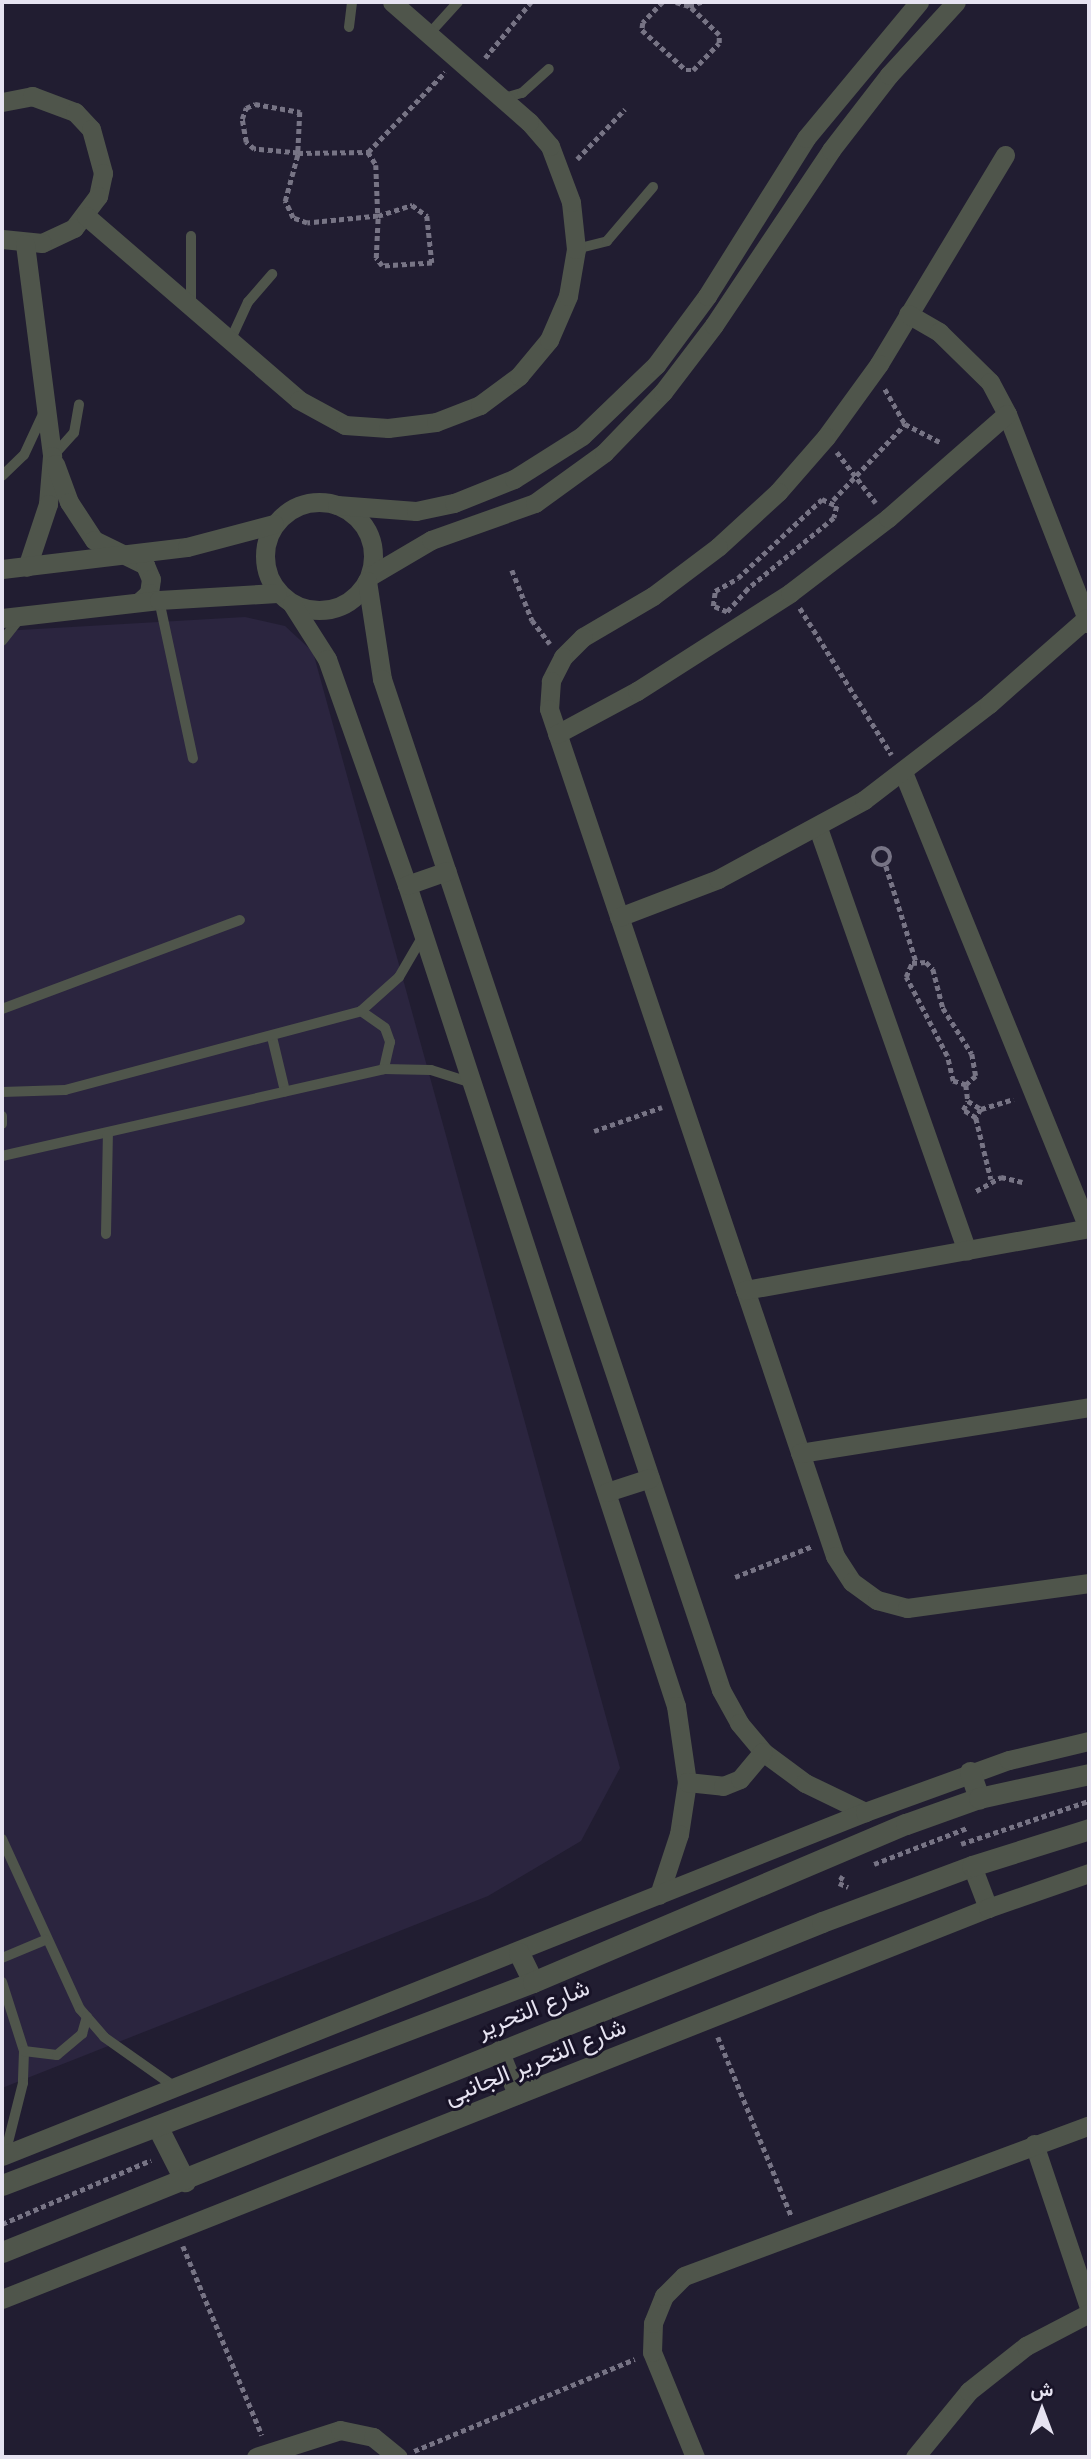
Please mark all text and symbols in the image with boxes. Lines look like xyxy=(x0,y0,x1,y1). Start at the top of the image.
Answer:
street label: شارع التحرير xyxy=(472,1972,594,2044)
street label: شارع التحرير الجانبى xyxy=(440,2011,630,2111)
north arrow xyxy=(1007,2375,1077,2445)
text: ش xyxy=(1031,2377,1053,2401)

